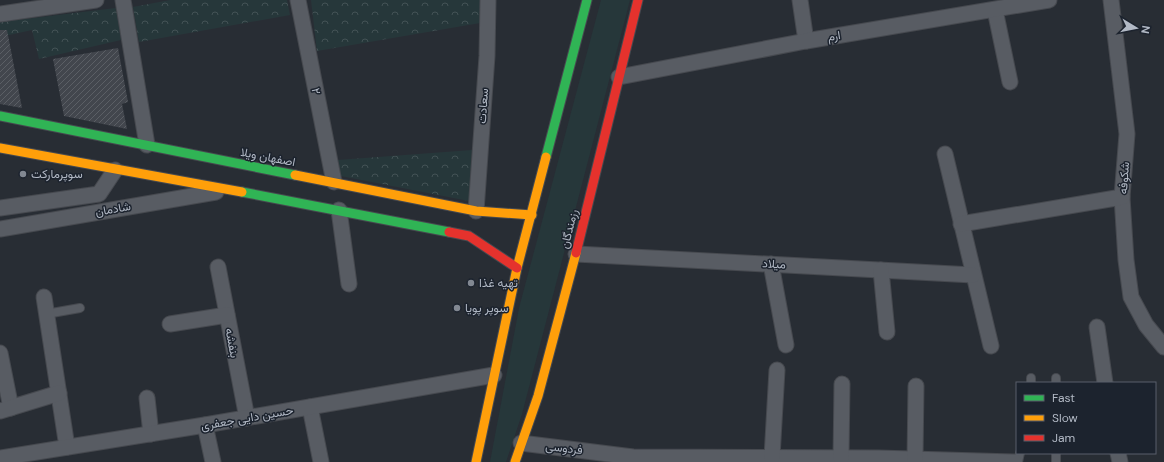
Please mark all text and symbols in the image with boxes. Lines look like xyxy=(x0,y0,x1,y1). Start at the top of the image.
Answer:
north arrow xyxy=(1116,8,1156,48)
text: N xyxy=(1138,25,1153,35)
street label: ارم xyxy=(826,27,842,45)
street label: ۲ xyxy=(308,86,324,96)
street label: سعادت xyxy=(474,88,492,124)
street label: اصفهان ویلا xyxy=(239,144,297,170)
street label: شکوفه xyxy=(1115,161,1133,195)
place label: سوپرمارکت xyxy=(31,166,83,182)
marker: سوپرمارکت xyxy=(18,169,28,179)
street label: شادمان xyxy=(94,198,132,220)
street label: رزمندگان xyxy=(556,207,582,251)
street label: میلاد xyxy=(762,255,786,273)
place label: تهیه غذا xyxy=(479,275,518,291)
marker: تهیه غذا xyxy=(466,278,476,288)
place label: سوپر پویا xyxy=(465,300,508,316)
marker: سوپر پویا xyxy=(452,303,462,313)
street label: بنفشه xyxy=(221,327,243,359)
legend xyxy=(1016,382,1156,454)
text: Fast xyxy=(1052,390,1075,406)
street label: حسین دایی جعفری xyxy=(199,402,295,434)
text: Slow xyxy=(1052,410,1078,426)
text: Jam xyxy=(1052,430,1075,446)
street label: فردوسی xyxy=(544,438,584,458)

